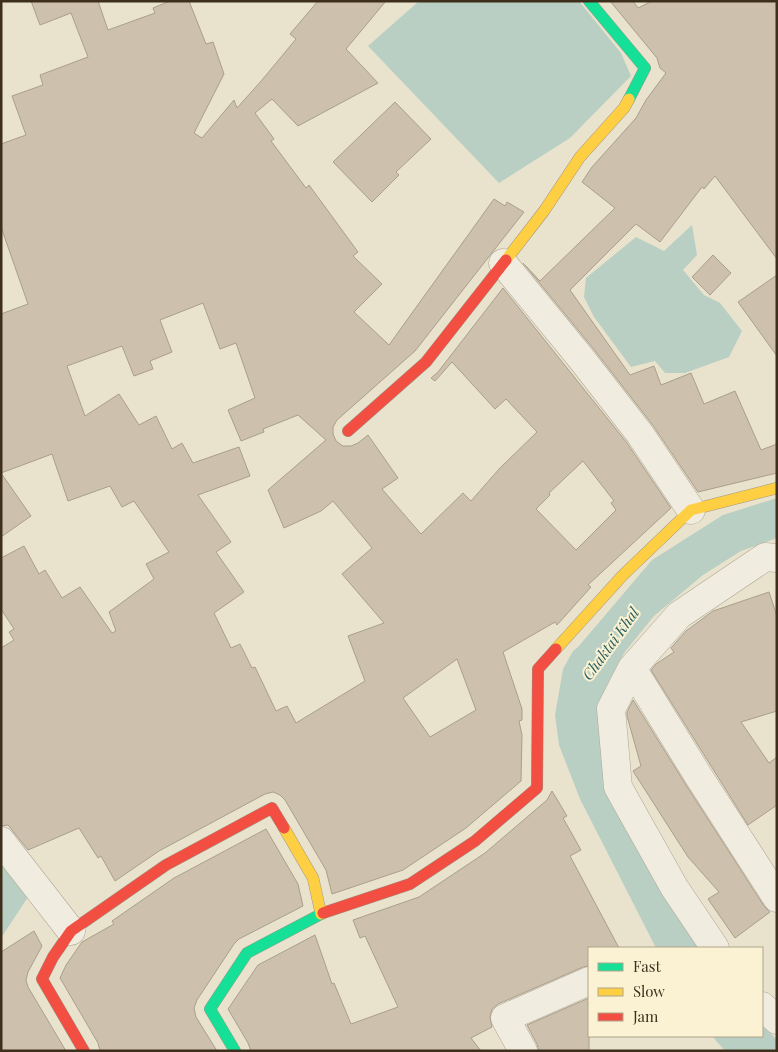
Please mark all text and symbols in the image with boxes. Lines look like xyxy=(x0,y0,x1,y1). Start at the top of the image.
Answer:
water label: Chaktai Khal xyxy=(577,602,644,684)
legend xyxy=(588,947,763,1037)
text: Fast xyxy=(633,956,662,976)
text: Slow xyxy=(633,981,665,1001)
text: Jam xyxy=(632,1006,659,1026)

